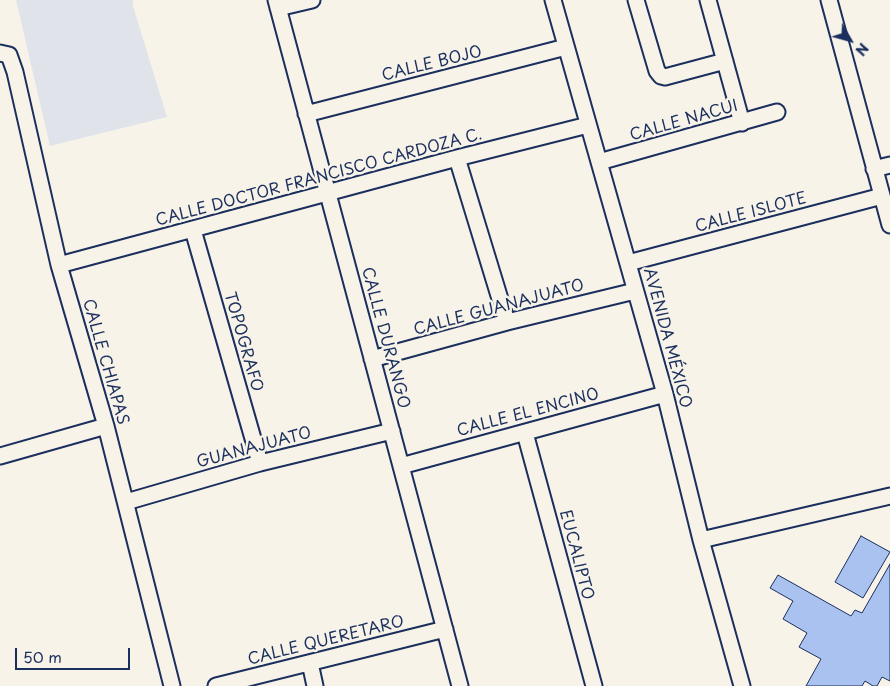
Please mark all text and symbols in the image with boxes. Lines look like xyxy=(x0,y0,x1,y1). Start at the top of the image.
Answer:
north arrow xyxy=(825,15,875,65)
text: N xyxy=(851,39,874,60)
street label: CALLE BOJO xyxy=(380,42,484,86)
street label: CALLE NACUI xyxy=(628,96,740,146)
street label: CALLE DOCTOR FRANCISCO CARDOZA C. xyxy=(154,125,484,231)
street label: CALLE ISLOTE xyxy=(693,189,809,237)
street label: CALLE DURANGO xyxy=(357,265,413,411)
street label: AVENIDA MÉXICO xyxy=(639,266,695,410)
street label: CALLE GUANAJUATO xyxy=(412,276,586,340)
street label: TOPOGRAFO xyxy=(220,290,266,394)
street label: CALLE CHIAPAS xyxy=(78,297,132,427)
street label: CALLE EL ENCINO xyxy=(455,385,601,441)
street label: GUANAJUATO xyxy=(195,423,313,473)
street label: EUCALIPTO xyxy=(555,508,597,602)
street label: CALLE QUERETARO xyxy=(246,612,406,670)
scale bar xyxy=(18,638,132,670)
text: 50 m xyxy=(23,645,62,668)

